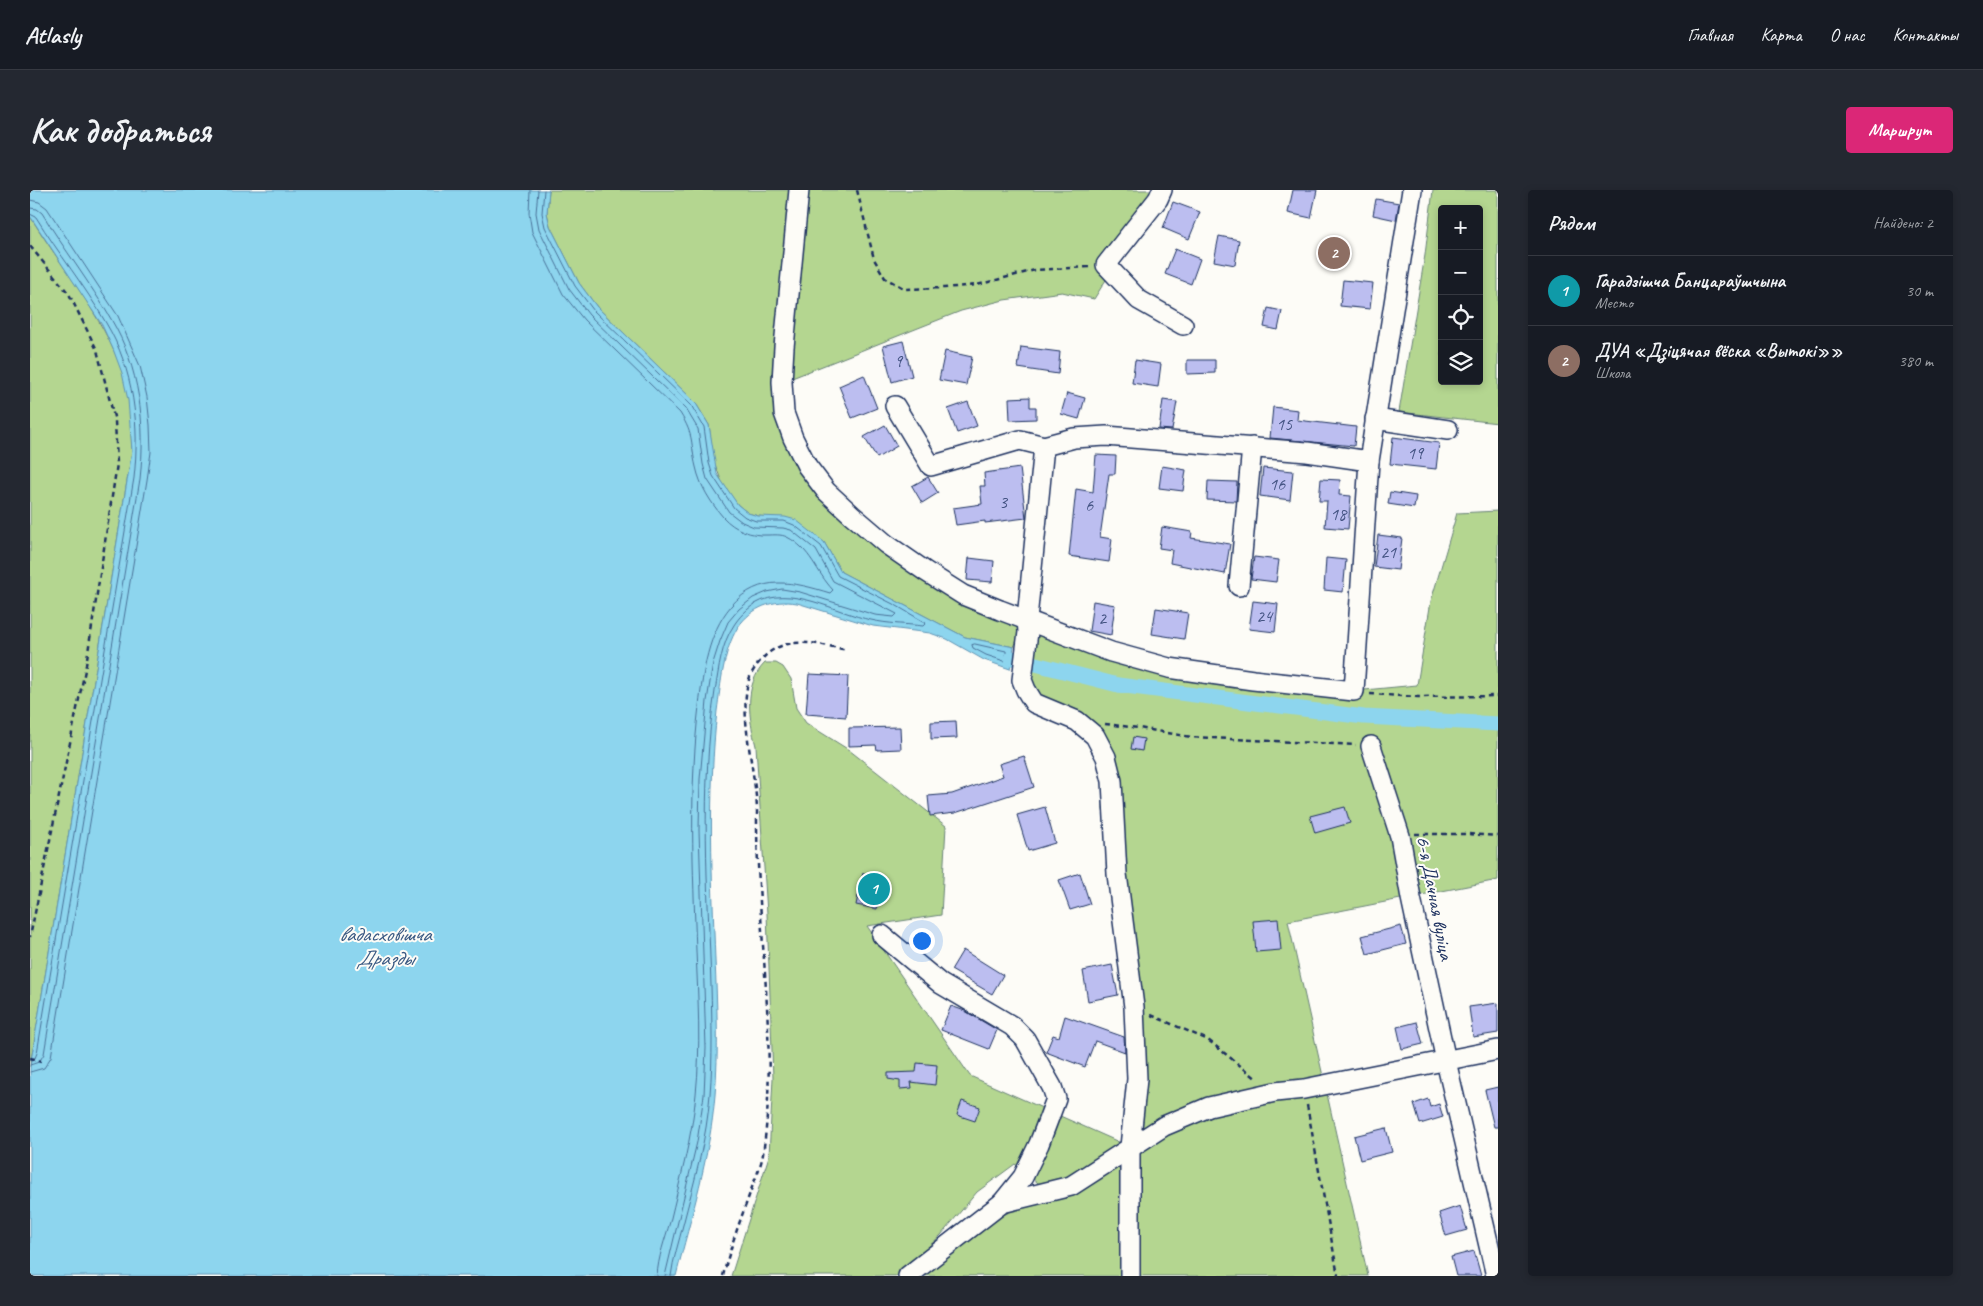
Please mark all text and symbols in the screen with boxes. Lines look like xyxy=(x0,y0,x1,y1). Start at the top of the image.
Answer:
text: Atlasly xyxy=(25,20,81,50)
text: Главная xyxy=(1688,24,1733,46)
text: Карта xyxy=(1761,24,1802,46)
text: О нас xyxy=(1830,24,1865,46)
text: Контакты xyxy=(1893,24,1958,46)
button: Маршрут xyxy=(1846,107,1953,153)
text: Как добраться xyxy=(30,108,211,153)
map controls xyxy=(1438,205,1483,385)
button: + xyxy=(1438,205,1483,250)
text: Рядом xyxy=(1548,210,1595,236)
text: Найдено: 2 xyxy=(1873,213,1933,233)
pin: 2 xyxy=(1318,234,1350,272)
button: − xyxy=(1438,250,1483,295)
text: Гарадзішча Банцараўшчына xyxy=(1595,269,1785,293)
text: 1 xyxy=(1560,281,1568,301)
text: 30 m xyxy=(1906,281,1933,301)
text: Место xyxy=(1595,293,1633,313)
button: locate xyxy=(1438,295,1483,340)
text: ДУА «Дзіцячая вёска «Вытокі»» xyxy=(1595,339,1843,363)
button: layers xyxy=(1438,340,1483,385)
house number: 9 xyxy=(894,350,904,372)
text: 2 xyxy=(1560,351,1568,371)
text: 380 m xyxy=(1899,351,1933,371)
text: Школа xyxy=(1595,363,1630,383)
house number: 15 xyxy=(1276,413,1293,435)
house number: 19 xyxy=(1407,442,1425,464)
house number: 16 xyxy=(1269,473,1286,495)
house number: 3 xyxy=(999,491,1009,513)
house number: 6 xyxy=(1085,494,1094,516)
house number: 18 xyxy=(1330,503,1348,525)
house number: 21 xyxy=(1380,541,1397,563)
house number: 24 xyxy=(1256,605,1274,627)
house number: 2 xyxy=(1098,607,1108,629)
street label: 6-я Дачная вуліца xyxy=(1411,834,1460,963)
pin: 1 xyxy=(858,870,890,908)
water label: вадасховішча Дразды xyxy=(339,921,433,971)
your location xyxy=(909,928,935,954)

